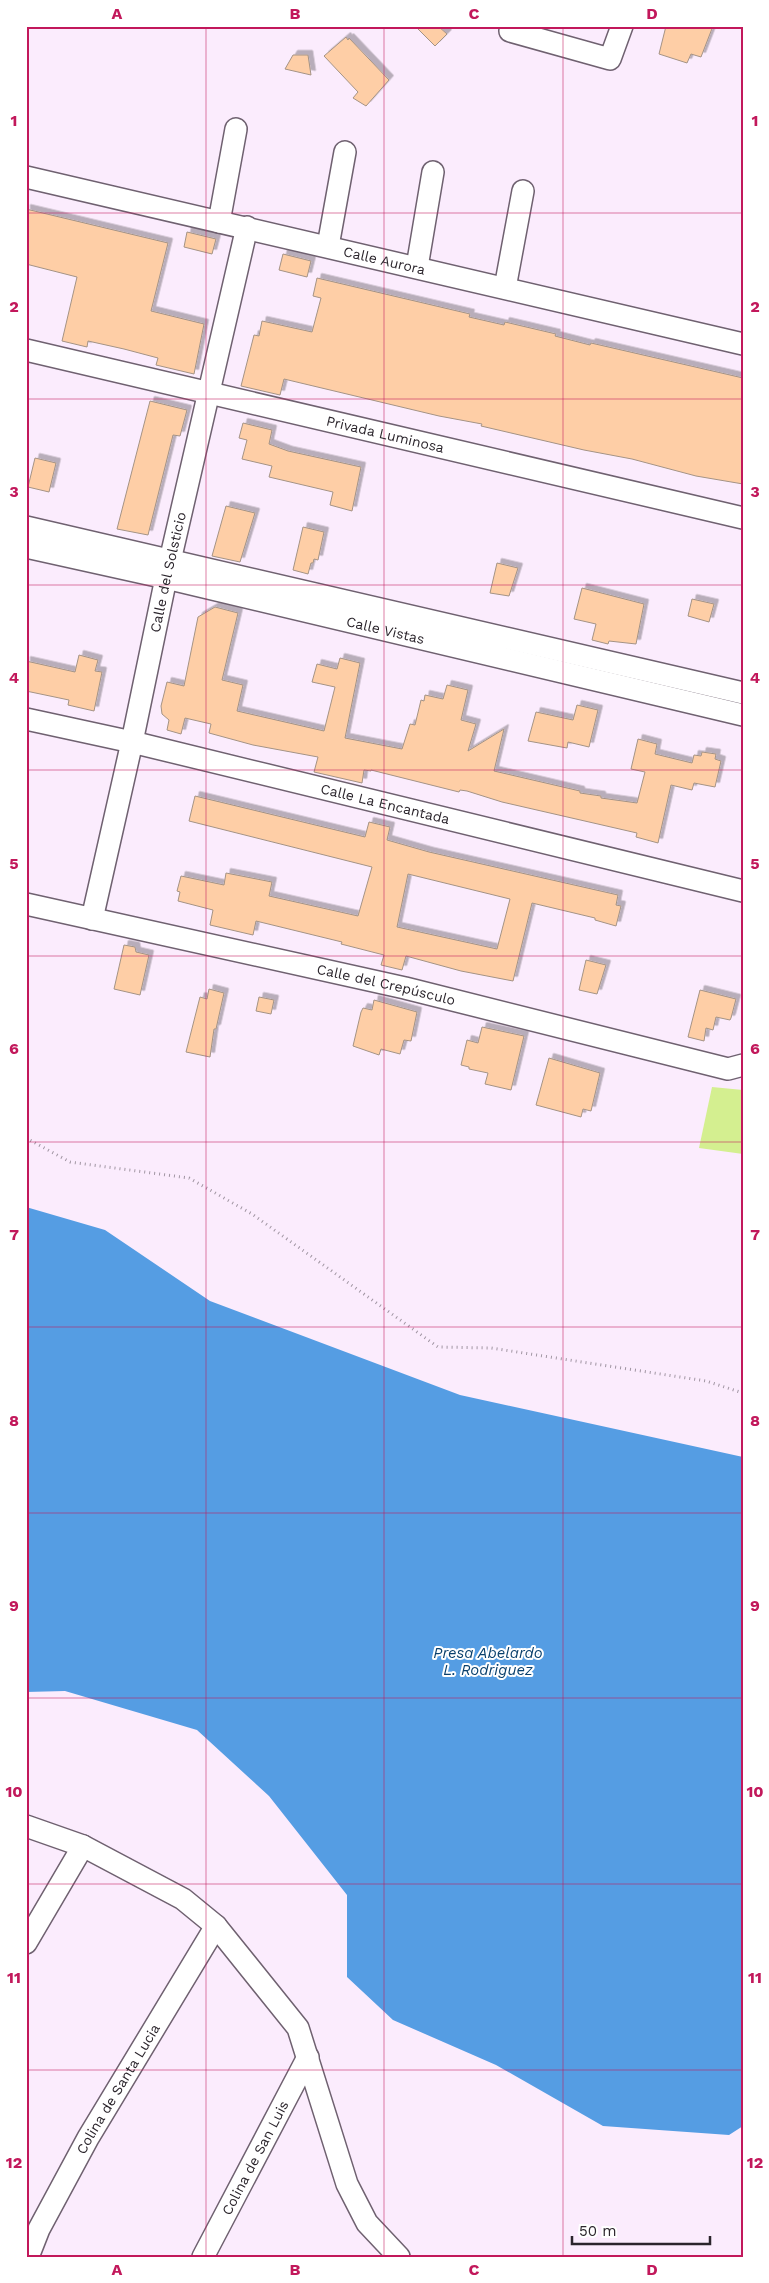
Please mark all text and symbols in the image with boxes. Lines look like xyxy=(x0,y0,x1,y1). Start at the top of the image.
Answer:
text: A xyxy=(112,4,123,23)
text: B xyxy=(290,4,301,23)
text: C xyxy=(469,4,480,23)
text: D xyxy=(646,4,658,23)
text: 1 xyxy=(11,111,17,130)
text: 1 xyxy=(752,111,758,130)
street label: Calle Aurora xyxy=(342,243,427,278)
text: 2 xyxy=(9,297,19,316)
text: 2 xyxy=(750,297,760,316)
street label: Privada Luminosa xyxy=(325,413,446,456)
text: 3 xyxy=(9,482,19,501)
text: 3 xyxy=(750,482,760,501)
street label: Calle del Solsticio xyxy=(147,510,189,634)
street label: Calle Vistas xyxy=(345,613,426,647)
text: 4 xyxy=(9,668,19,687)
text: 4 xyxy=(750,668,760,687)
street label: Calle La Encantada xyxy=(319,780,451,827)
text: 5 xyxy=(9,854,19,873)
text: 5 xyxy=(750,854,760,873)
street label: Calle del Crepúsculo xyxy=(315,961,457,1008)
text: 6 xyxy=(9,1039,19,1058)
text: 6 xyxy=(750,1039,760,1058)
text: 7 xyxy=(9,1225,19,1244)
text: 7 xyxy=(750,1225,760,1244)
text: 8 xyxy=(9,1411,19,1430)
text: 8 xyxy=(750,1411,760,1430)
text: 9 xyxy=(9,1596,19,1615)
text: 9 xyxy=(750,1596,760,1615)
water label: Presa Abelardo L. Rodriguez xyxy=(433,1644,543,1679)
text: 10 xyxy=(5,1782,23,1801)
text: 10 xyxy=(746,1782,764,1801)
text: 11 xyxy=(7,1968,21,1987)
text: 11 xyxy=(748,1968,762,1987)
street label: Colina de Santa Lucia xyxy=(73,2021,163,2157)
street label: Colina de San Luis xyxy=(218,2098,292,2218)
text: 12 xyxy=(6,2153,22,2172)
text: 12 xyxy=(747,2153,763,2172)
scale bar xyxy=(572,2213,709,2245)
text: 50 m xyxy=(579,2222,616,2240)
text: A xyxy=(112,2260,123,2279)
text: B xyxy=(290,2260,301,2279)
text: C xyxy=(469,2260,480,2279)
text: D xyxy=(646,2260,658,2279)

